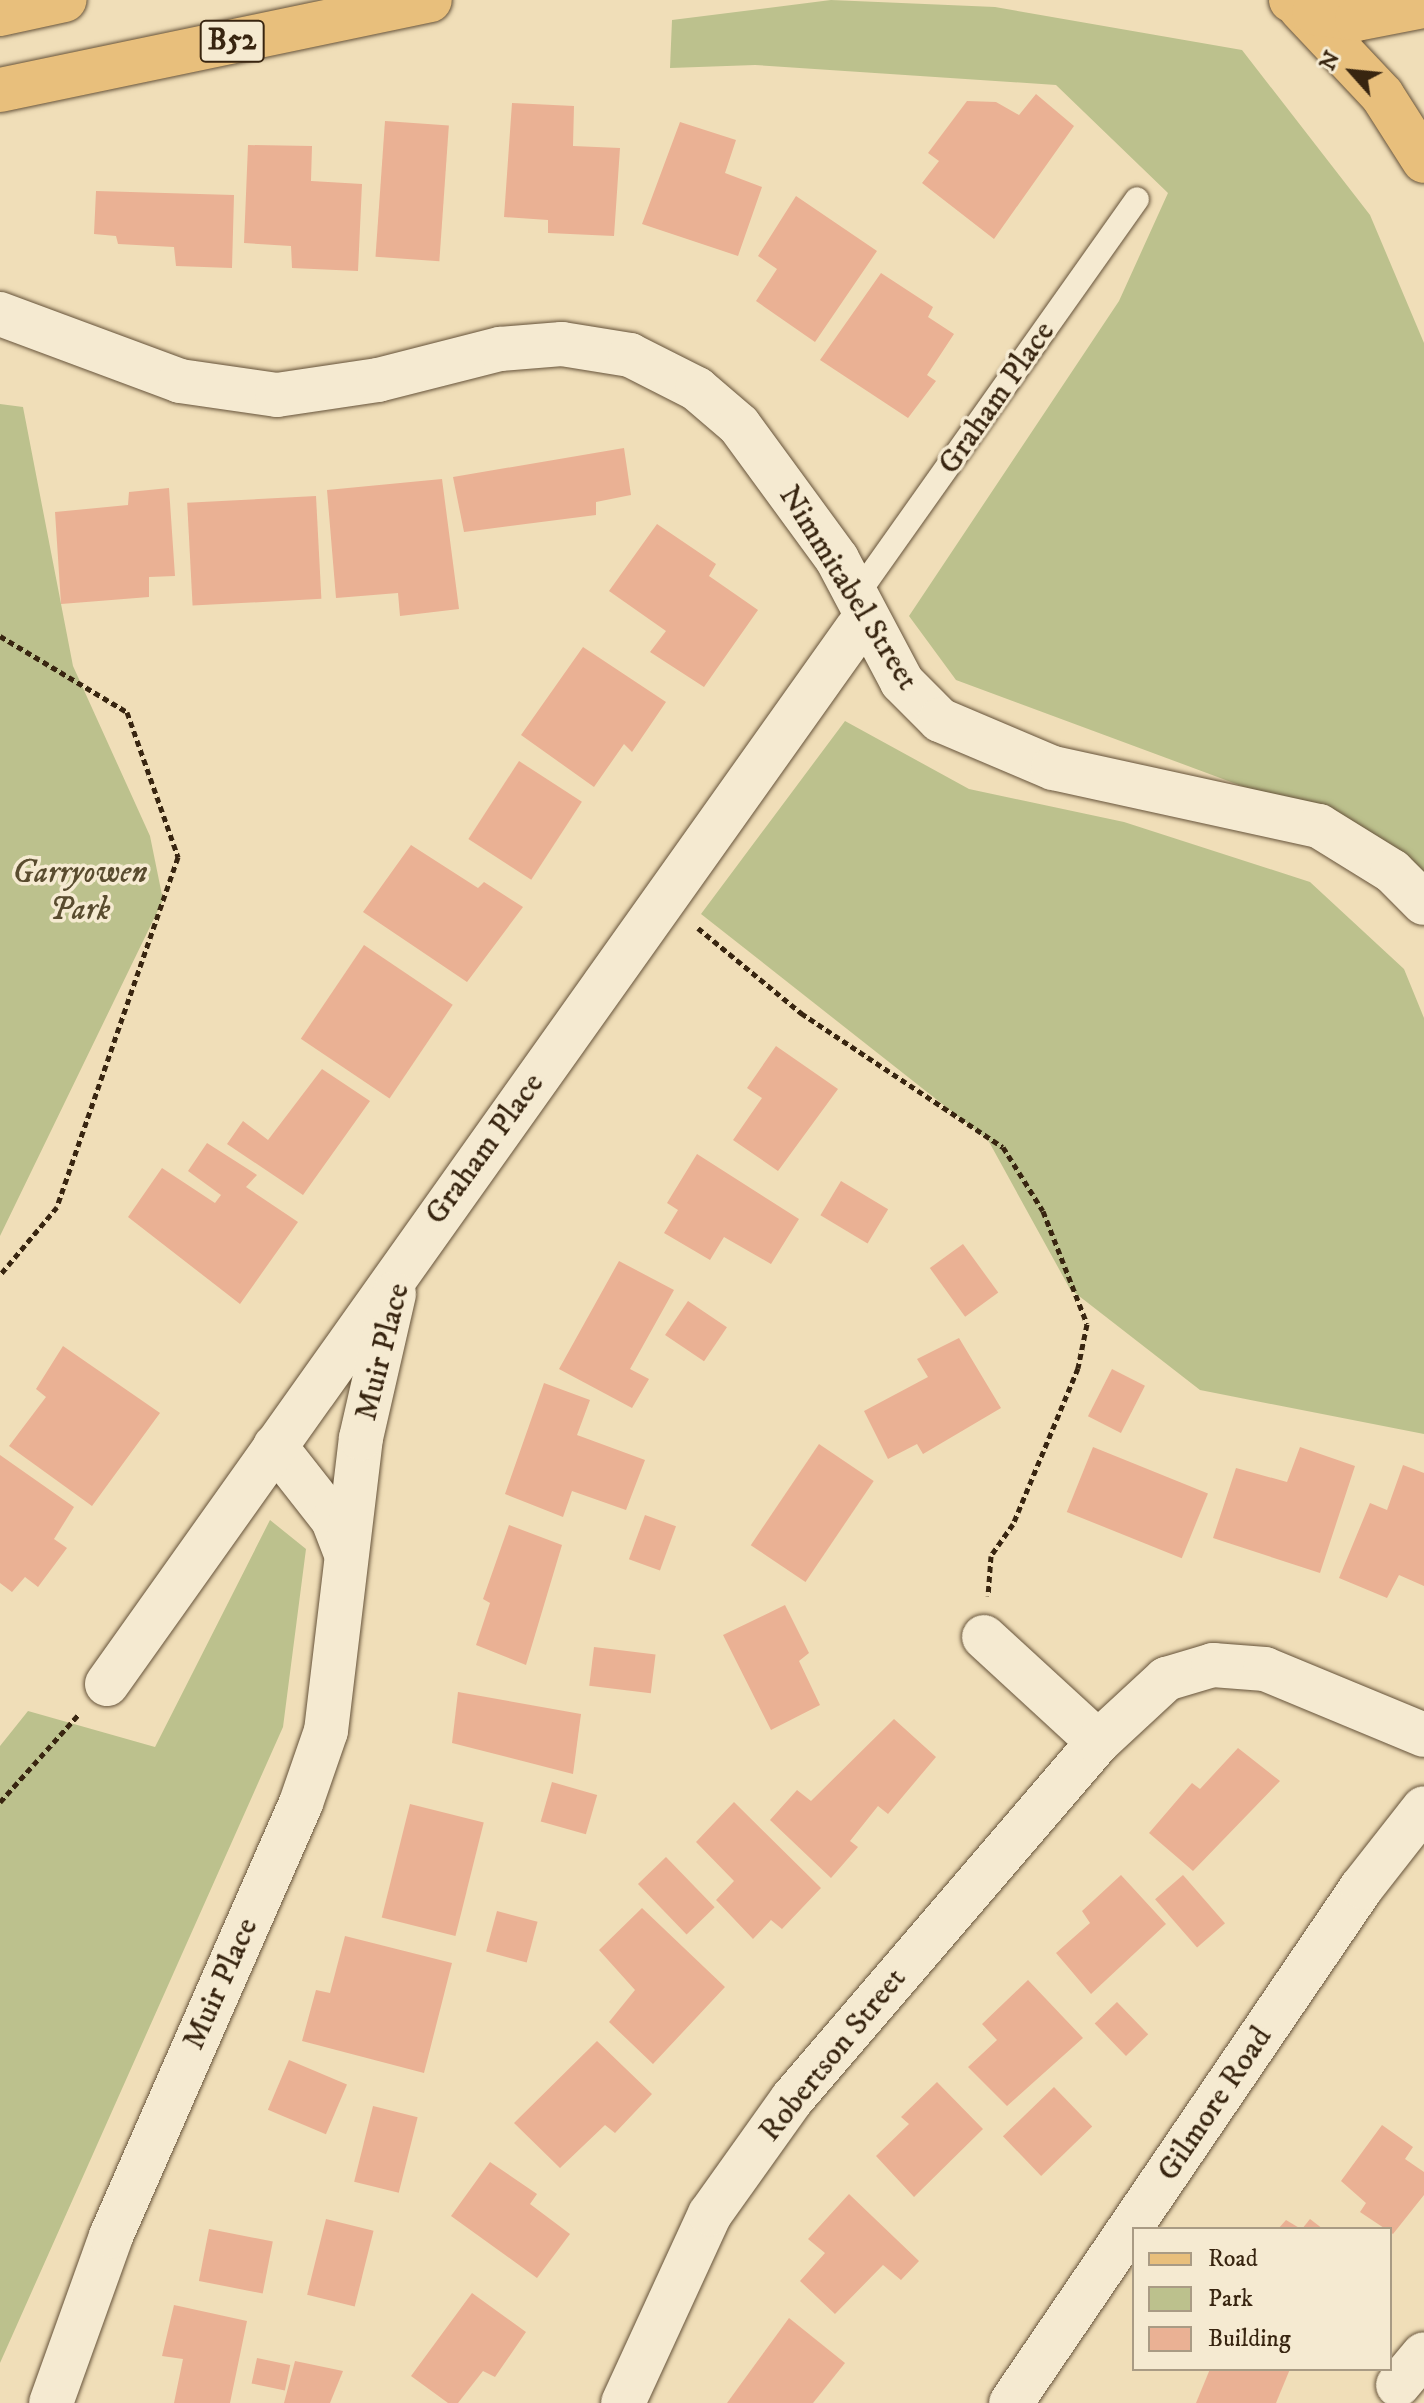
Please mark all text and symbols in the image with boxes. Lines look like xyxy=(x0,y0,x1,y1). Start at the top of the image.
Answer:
road number: B52 xyxy=(198,15,266,67)
north arrow xyxy=(1312,32,1392,112)
text: N xyxy=(1314,47,1346,75)
street label: Graham Place xyxy=(930,314,1064,482)
street label: Nimmitabel Street xyxy=(770,479,926,697)
park label: Garryowen Park xyxy=(13,855,147,930)
street label: Graham Place xyxy=(417,1066,553,1232)
street label: Muir Place xyxy=(347,1279,419,1425)
street label: Muir Place xyxy=(175,1912,267,2056)
street label: Robertson Street xyxy=(751,1960,915,2150)
street label: Gilmore Road xyxy=(1149,2020,1281,2188)
legend xyxy=(1132,2227,1392,2371)
text: Road xyxy=(1208,2244,1258,2274)
text: Park xyxy=(1208,2284,1253,2314)
text: Building xyxy=(1208,2324,1291,2354)

